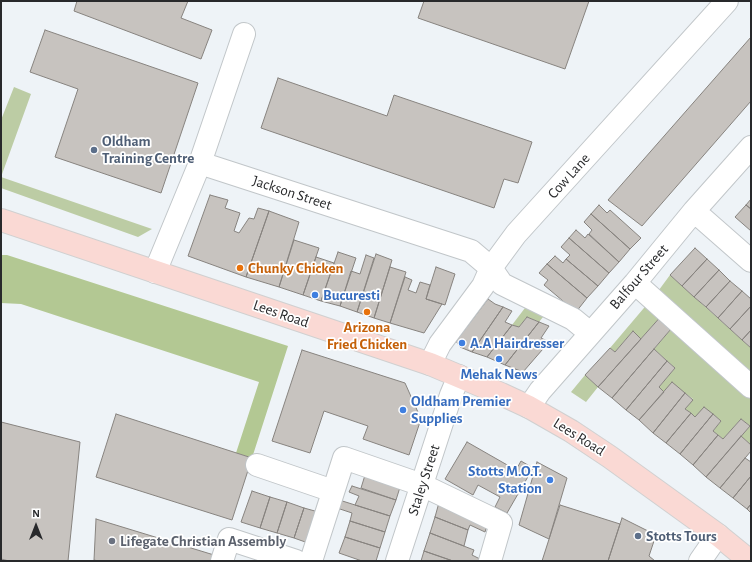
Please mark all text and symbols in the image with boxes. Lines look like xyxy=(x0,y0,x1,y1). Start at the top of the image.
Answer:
place label: Oldham Training Centre xyxy=(102,132,194,167)
marker: Oldham Training Centre xyxy=(89,145,99,155)
street label: Cow Lane xyxy=(544,150,594,202)
street label: Jackson Street xyxy=(250,172,334,214)
street label: Balfour Street xyxy=(606,241,672,313)
place label: Chunky Chicken xyxy=(248,259,344,277)
marker: Chunky Chicken xyxy=(235,263,245,273)
place label: Bucuresti xyxy=(323,286,380,304)
marker: Bucuresti xyxy=(310,290,320,300)
street label: Lees Road xyxy=(251,296,311,332)
marker: Arizona Fried Chicken xyxy=(362,307,372,317)
place label: Arizona Fried Chicken xyxy=(327,318,407,353)
place label: A.A Hairdresser xyxy=(470,334,564,352)
marker: A.A Hairdresser xyxy=(457,338,467,348)
marker: Mehak News xyxy=(494,354,504,364)
place label: Mehak News xyxy=(460,365,538,383)
place label: Oldham Premier Supplies xyxy=(411,392,511,427)
marker: Oldham Premier Supplies xyxy=(398,405,408,415)
street label: Lees Road xyxy=(550,414,608,460)
street label: Staley Street xyxy=(404,442,444,518)
place label: Stotts M.O.T. Station xyxy=(468,462,542,497)
marker: Stotts M.O.T. Station xyxy=(545,475,555,485)
north arrow xyxy=(16,506,56,546)
text: N xyxy=(32,508,40,519)
place label: Stotts Tours xyxy=(646,527,717,545)
marker: Stotts Tours xyxy=(633,531,643,541)
place label: Lifegate Christian Assembly xyxy=(120,532,286,550)
marker: Lifegate Christian Assembly xyxy=(107,536,117,546)

